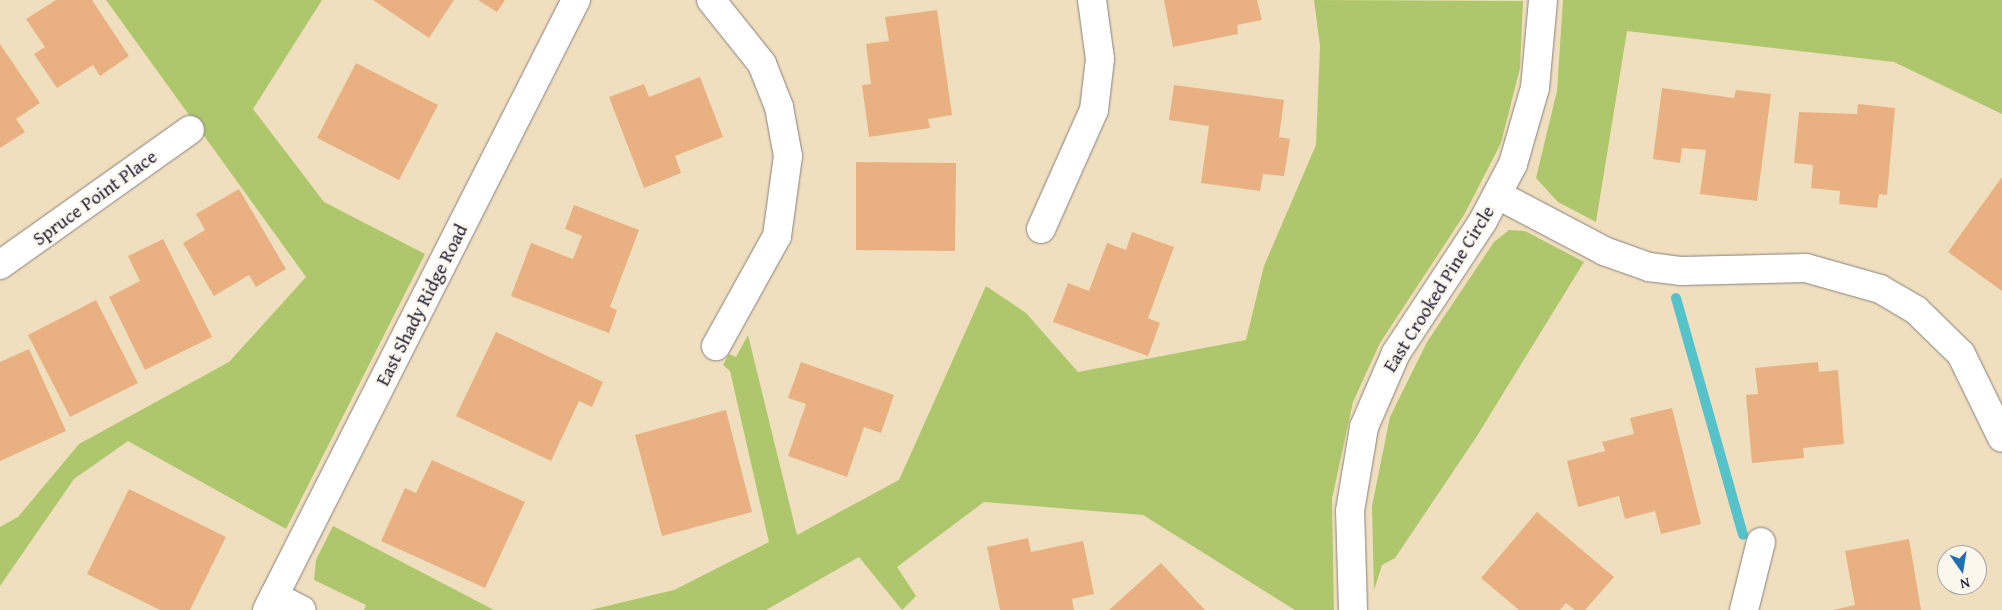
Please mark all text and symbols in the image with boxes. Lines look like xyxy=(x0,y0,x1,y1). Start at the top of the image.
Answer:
street label: Spruce Point Place xyxy=(28,145,162,251)
street label: East Crooked Pine Circle xyxy=(1379,202,1499,376)
street label: East Shady Ridge Road xyxy=(371,220,473,390)
north arrow xyxy=(1937,545,1987,595)
text: N xyxy=(1958,573,1972,594)

